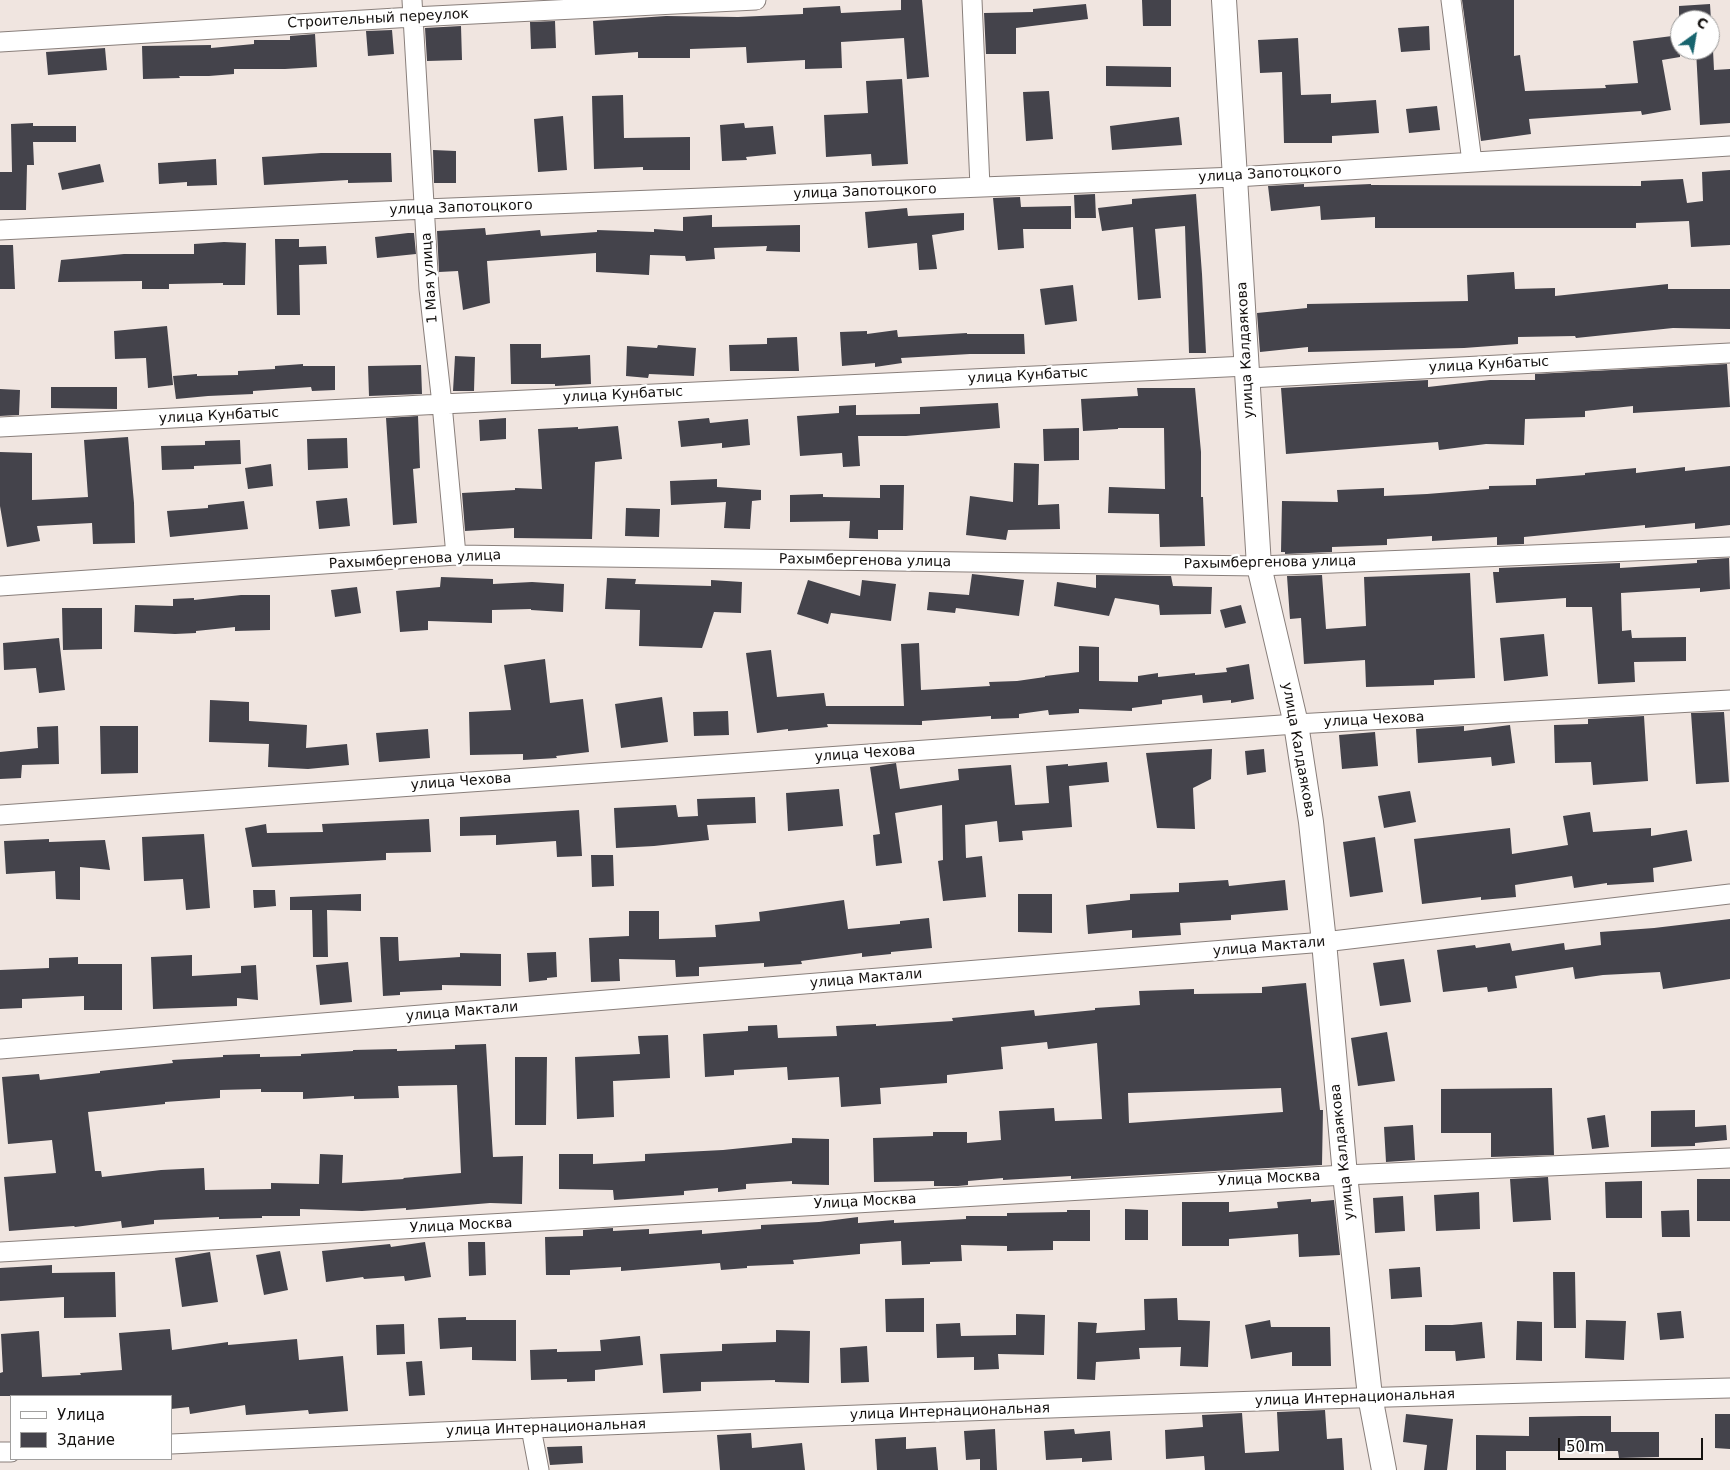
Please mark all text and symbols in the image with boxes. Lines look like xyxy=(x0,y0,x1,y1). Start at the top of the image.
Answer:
street label: Строительный переулок xyxy=(287,6,469,32)
north arrow xyxy=(1670,10,1720,60)
text: С xyxy=(1694,14,1711,33)
street label: улица Запотоцкого xyxy=(1198,162,1342,186)
street label: улица Запотоцкого xyxy=(793,181,937,203)
street label: улица Запотоцкого xyxy=(389,197,533,219)
street label: 1 Мая улица xyxy=(418,232,442,324)
street label: улица Калдаякова xyxy=(1234,281,1258,419)
street label: улица Кунбатыс xyxy=(1428,353,1550,377)
street label: улица Кунбатыс xyxy=(967,364,1089,388)
street label: улица Кунбатыс xyxy=(562,383,684,407)
street label: улица Кунбатыс xyxy=(158,404,280,428)
street label: Рахымбергенова улица xyxy=(328,547,502,573)
street label: Рахымбергенова улица xyxy=(779,551,951,571)
street label: Рахымбергенова улица xyxy=(1184,553,1356,573)
street label: улица Калдаякова xyxy=(1278,681,1318,819)
street label: улица Чехова xyxy=(1323,709,1425,731)
street label: улица Чехова xyxy=(814,742,916,766)
street label: улица Чехова xyxy=(410,770,512,794)
street label: улица Мактали xyxy=(1212,934,1326,960)
street label: улица Мактали xyxy=(809,966,923,992)
street label: улица Мактали xyxy=(405,999,519,1025)
street label: улица Калдаякова xyxy=(1327,1083,1359,1221)
street label: Улица Москва xyxy=(1217,1168,1321,1190)
street label: Улица Москва xyxy=(813,1191,917,1213)
street label: Улица Москва xyxy=(409,1215,513,1237)
street label: улица Интернациональная xyxy=(1255,1386,1455,1410)
legend xyxy=(10,1395,172,1460)
street label: улица Интернациональная xyxy=(850,1400,1050,1424)
text: Улица xyxy=(57,1406,105,1424)
street label: улица Интернациональная xyxy=(446,1416,646,1440)
scale bar xyxy=(1560,1428,1705,1460)
text: Здание xyxy=(57,1431,115,1449)
text: 50 m xyxy=(1566,1438,1604,1456)

